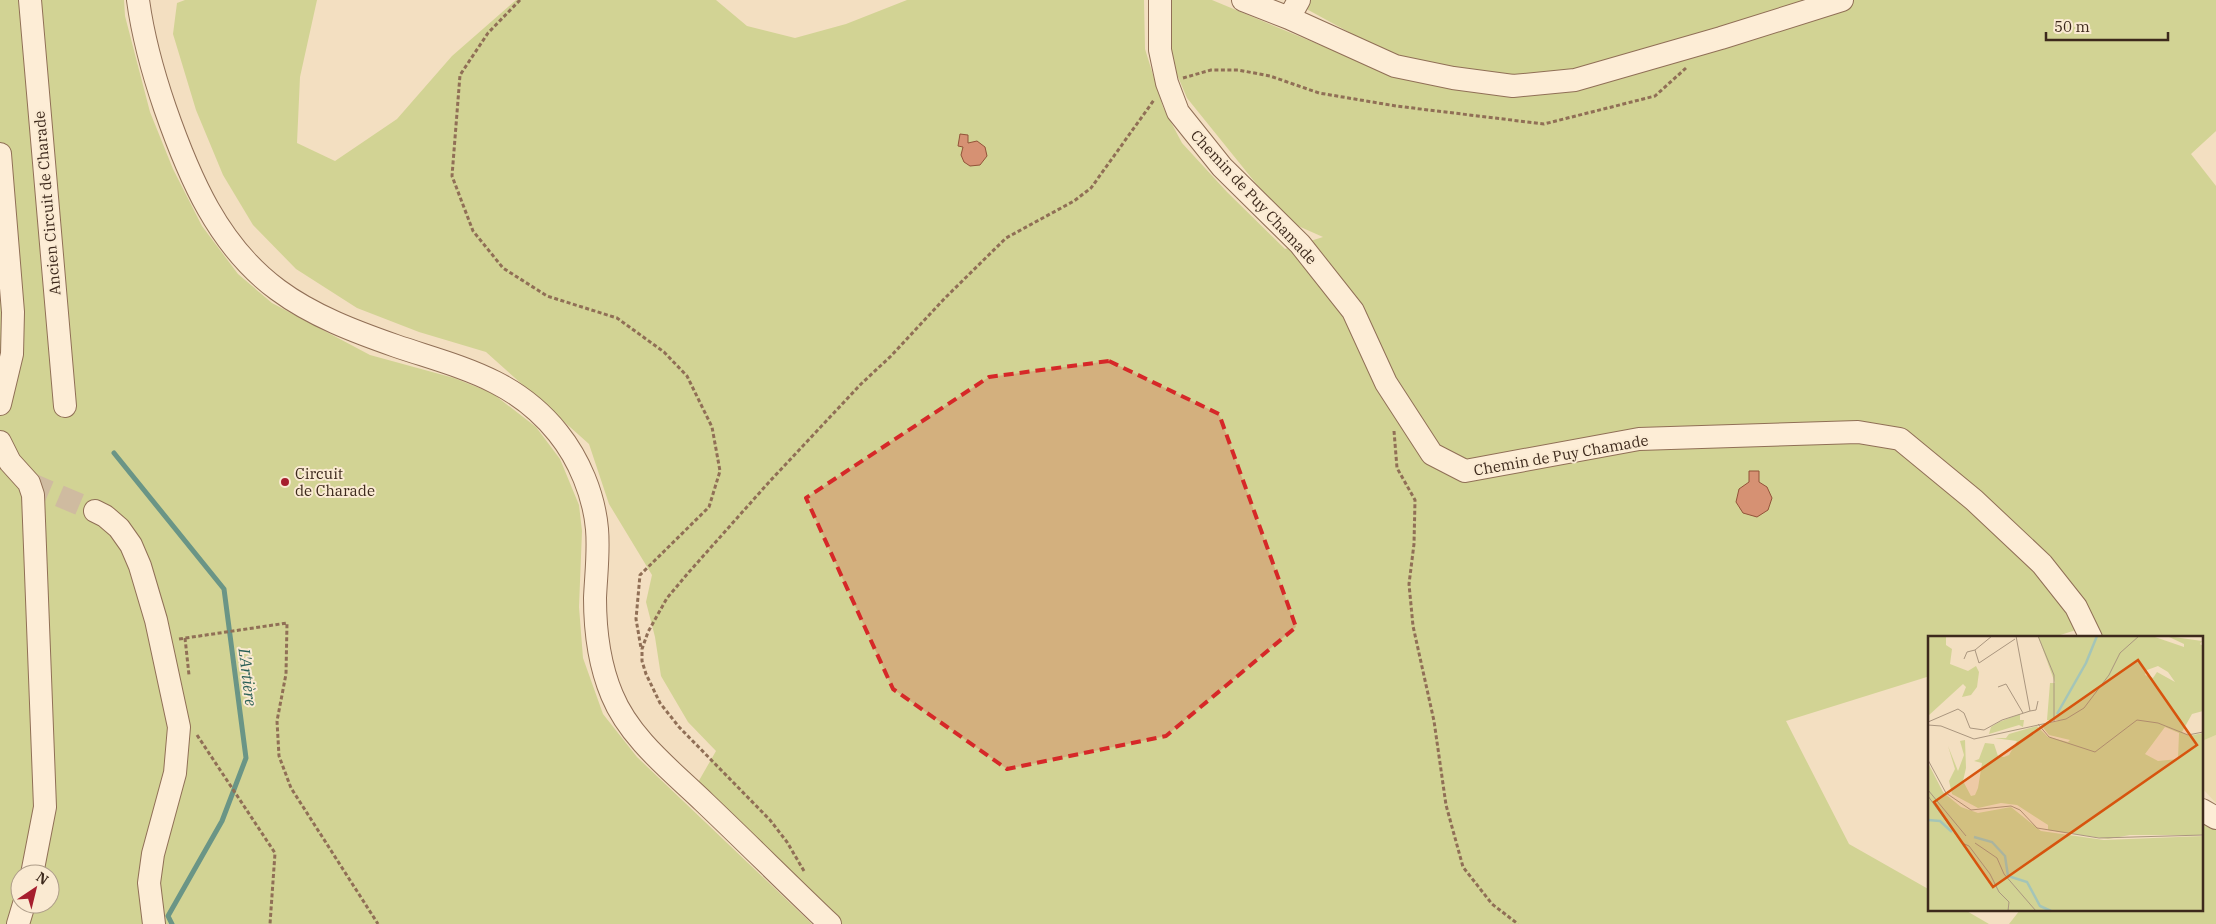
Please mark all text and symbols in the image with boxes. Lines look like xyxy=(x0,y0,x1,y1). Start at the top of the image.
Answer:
scale bar xyxy=(2046,10,2168,42)
text: 50 m xyxy=(2054,17,2090,36)
street label: Ancien Circuit de Charade xyxy=(29,110,65,296)
street label: Chemin de Puy Chamade xyxy=(1187,126,1321,268)
street label: Chemin de Puy Chamade xyxy=(1472,430,1650,480)
place label: Circuit de Charade xyxy=(295,464,375,500)
marker: Circuit de Charade xyxy=(279,476,291,488)
inset map xyxy=(1928,636,2204,912)
water label: L'Artière xyxy=(234,646,261,707)
north arrow xyxy=(10,864,60,914)
text: N xyxy=(33,868,52,889)

